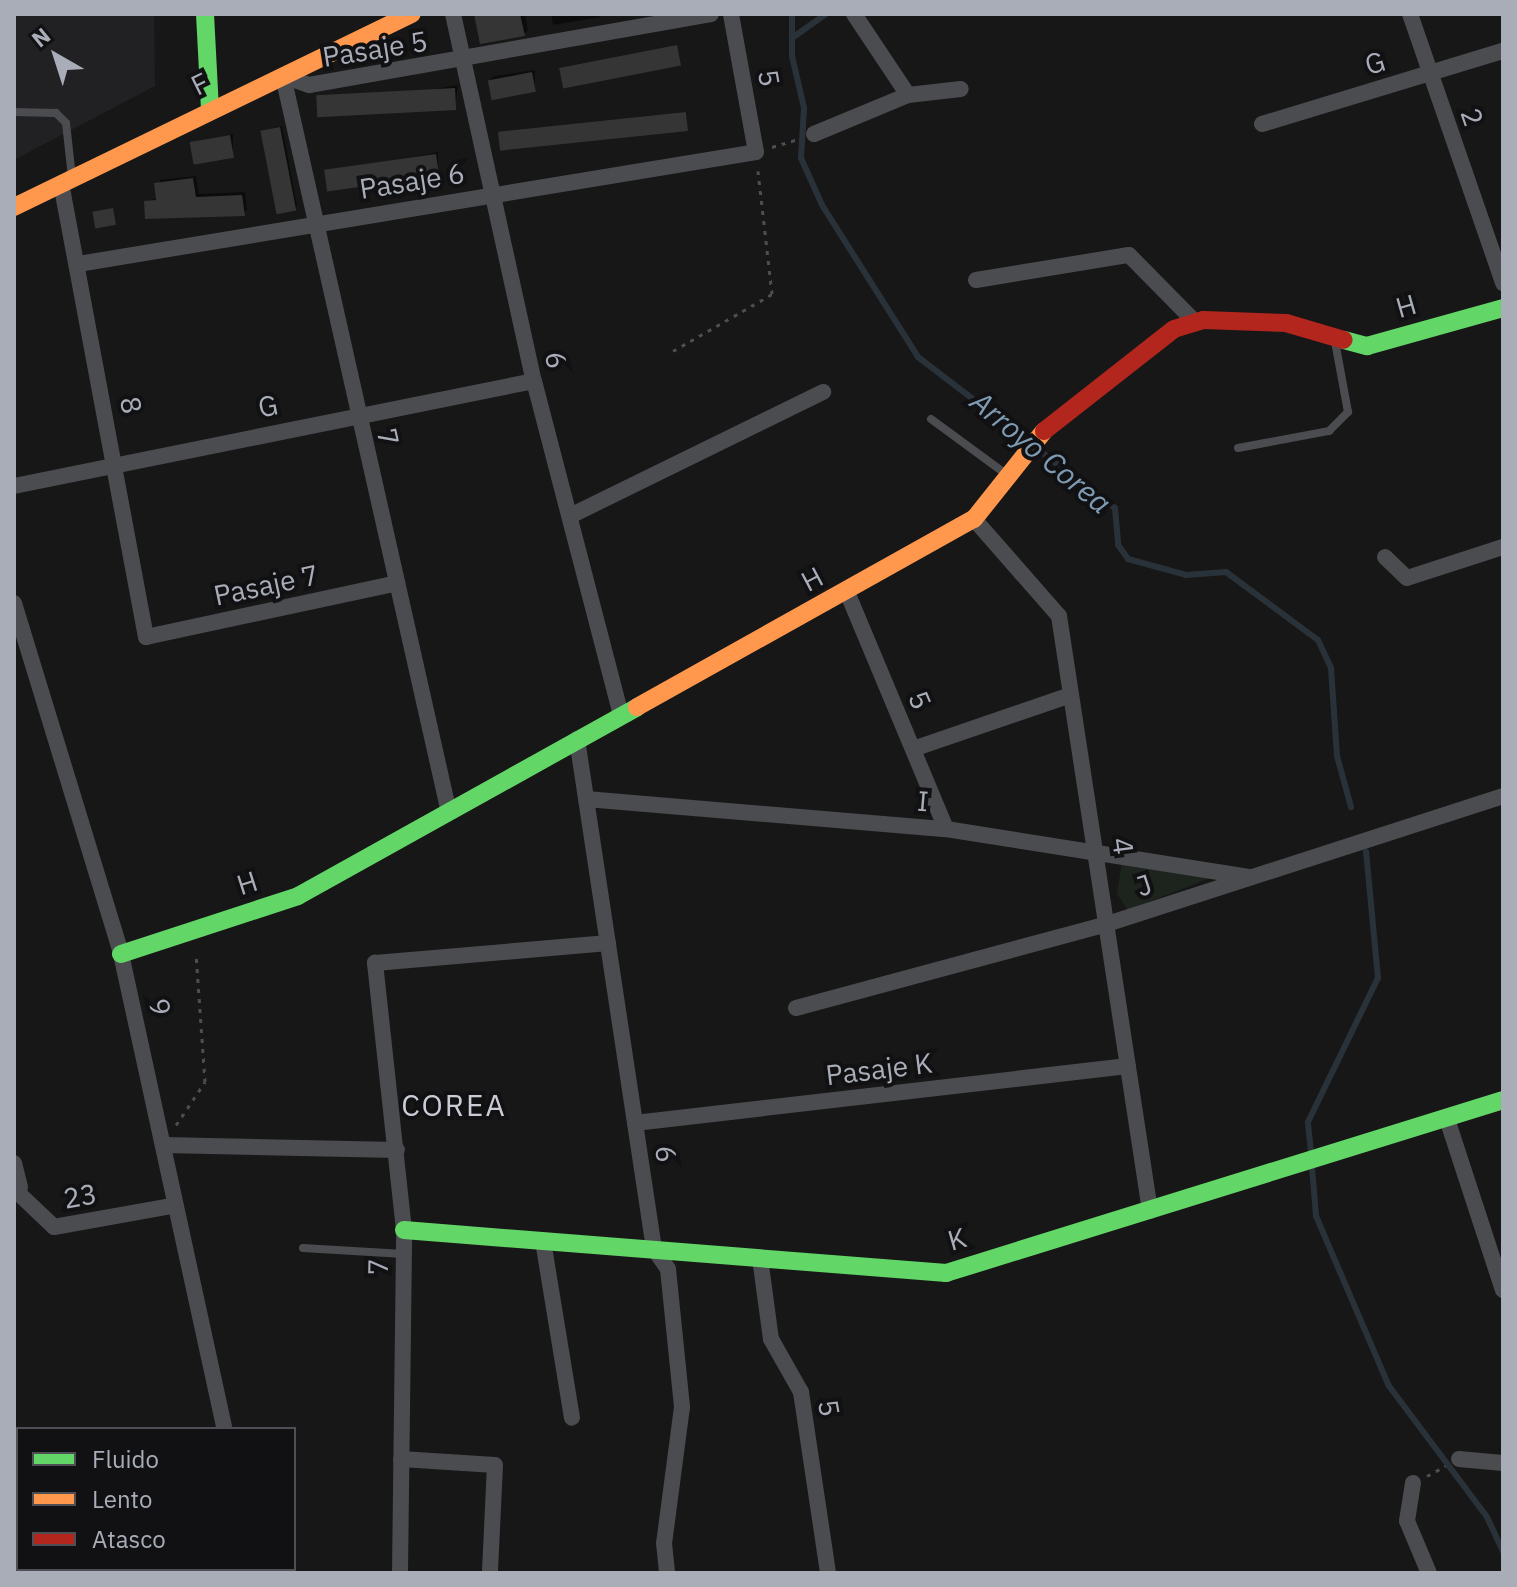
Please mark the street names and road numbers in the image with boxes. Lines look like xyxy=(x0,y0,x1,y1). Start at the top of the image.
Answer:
street label: Pasaje 5 xyxy=(320,24,430,74)
street label: G xyxy=(1361,44,1389,82)
street label: F xyxy=(186,65,214,103)
street label: 5 xyxy=(751,67,787,89)
street label: 2 xyxy=(1453,104,1491,130)
street label: Pasaje 6 xyxy=(357,156,467,206)
street label: H xyxy=(1392,287,1420,325)
street label: 6 xyxy=(538,348,574,372)
street label: G xyxy=(255,388,281,424)
street label: 8 xyxy=(113,394,149,416)
street label: 7 xyxy=(370,425,406,449)
street label: Pasaje 7 xyxy=(211,558,321,612)
street label: H xyxy=(795,560,829,598)
street label: 5 xyxy=(901,686,939,714)
street label: I xyxy=(916,784,930,818)
street label: 4 xyxy=(1105,835,1141,857)
street label: H xyxy=(232,864,262,902)
street label: J xyxy=(1132,867,1156,903)
street label: 9 xyxy=(142,995,178,1019)
street label: Pasaje K xyxy=(824,1046,934,1092)
street label: 6 xyxy=(648,1143,684,1165)
street label: 23 xyxy=(61,1177,99,1215)
street label: K xyxy=(944,1220,970,1258)
street label: 7 xyxy=(361,1258,395,1276)
street label: 5 xyxy=(811,1397,847,1419)

